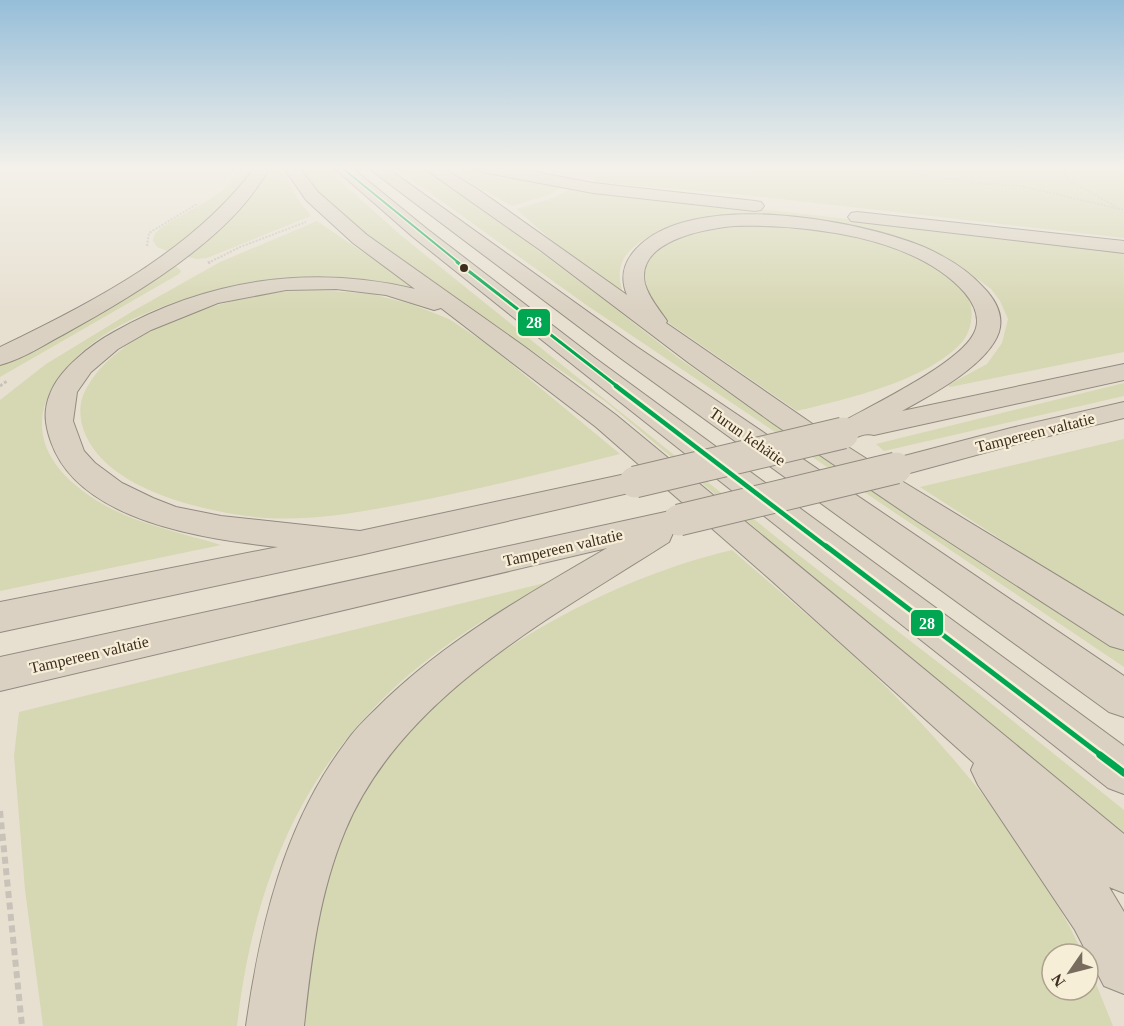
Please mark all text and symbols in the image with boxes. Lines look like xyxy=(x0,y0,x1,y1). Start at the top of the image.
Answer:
unlabelled marker xyxy=(458,262,470,274)
line badge: 28 xyxy=(517,308,551,337)
text: 28 xyxy=(526,314,542,331)
street label: Turun kehätie xyxy=(706,404,789,469)
street label: Tampereen valtatie xyxy=(974,409,1097,456)
street label: Tampereen valtatie xyxy=(502,525,625,570)
line badge: 28 xyxy=(910,609,944,637)
text: 28 xyxy=(919,615,935,632)
street label: Tampereen valtatie xyxy=(28,632,151,677)
north arrow xyxy=(1040,942,1100,1002)
text: N xyxy=(1048,970,1068,990)

